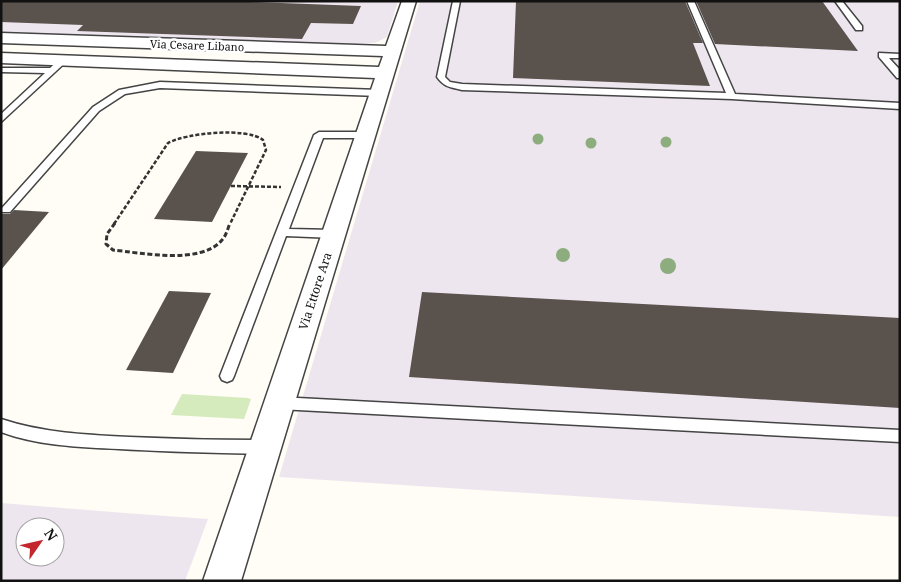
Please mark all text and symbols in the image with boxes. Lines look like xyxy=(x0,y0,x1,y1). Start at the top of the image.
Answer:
street label: Via Cesare Libano xyxy=(150,36,244,54)
street label: Via Ettore Ara xyxy=(294,250,336,332)
north arrow xyxy=(15,517,65,567)
text: N xyxy=(40,525,62,544)

